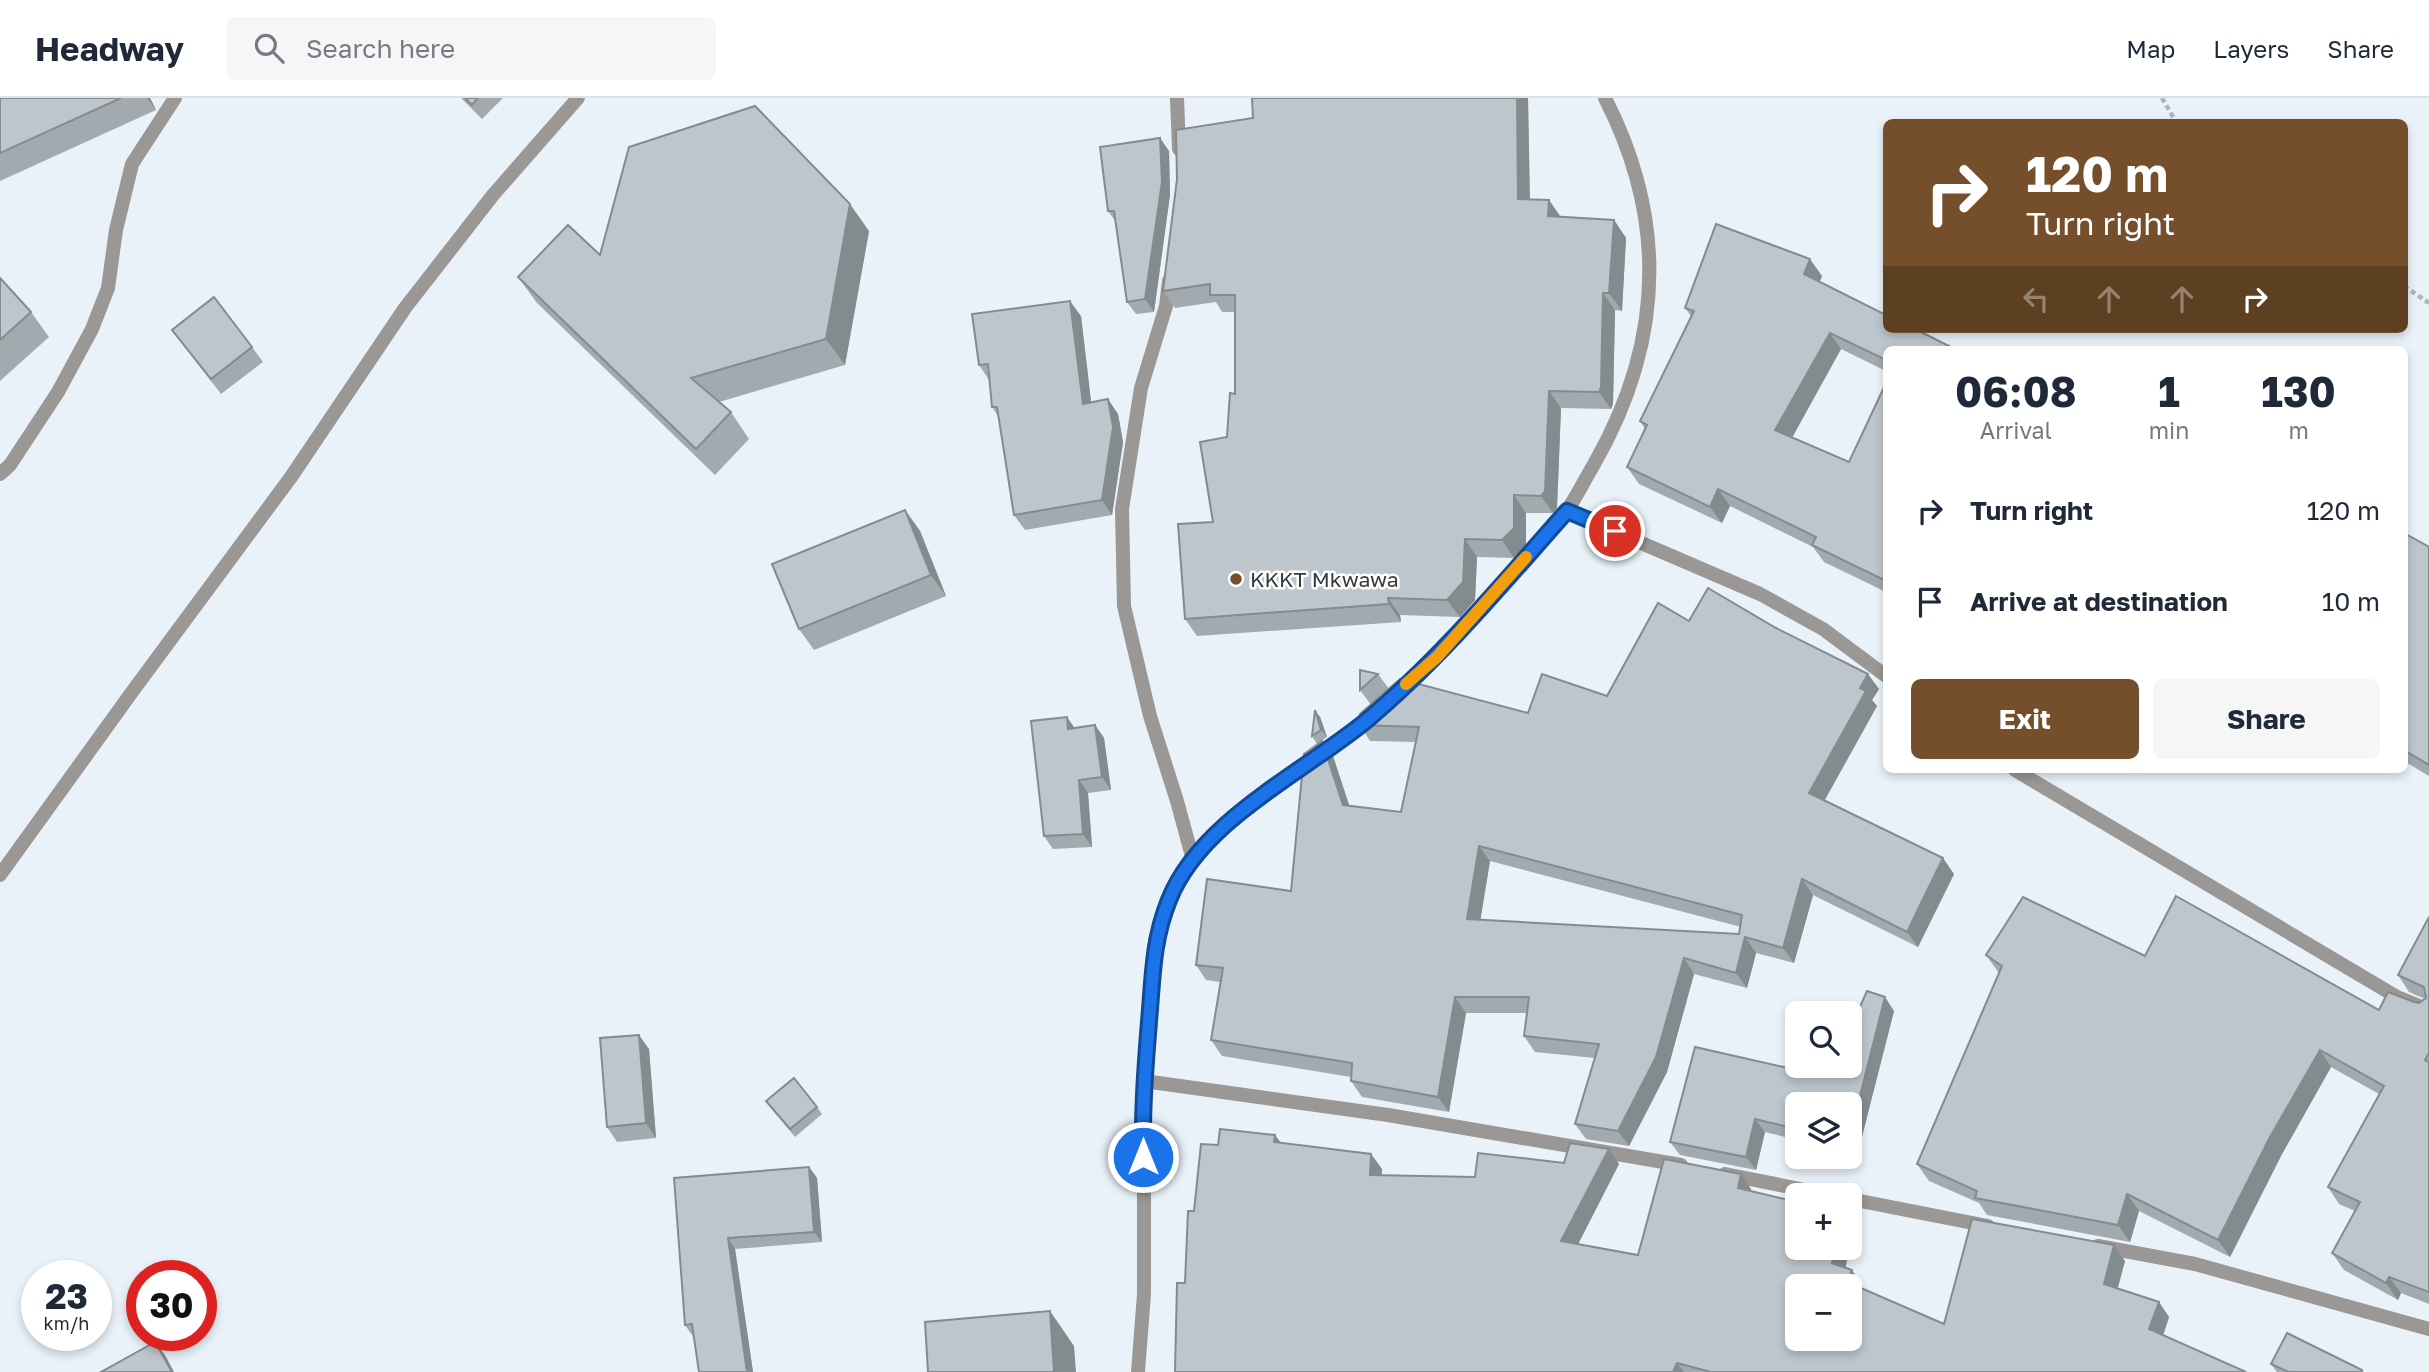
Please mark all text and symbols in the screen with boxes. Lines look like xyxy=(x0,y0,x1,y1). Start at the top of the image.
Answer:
search box xyxy=(226,17,716,80)
text: Headway xyxy=(35,29,184,68)
icon: search xyxy=(250,29,288,67)
text: Search here xyxy=(306,33,455,64)
text: Map xyxy=(2126,34,2175,63)
text: Layers xyxy=(2213,34,2289,63)
text: Share xyxy=(2327,34,2394,63)
text: 120 m xyxy=(2026,144,2168,203)
icon: right xyxy=(1911,147,2002,238)
text: Turn right xyxy=(2026,204,2175,242)
icon: left xyxy=(2017,280,2055,318)
icon: ahead xyxy=(2090,280,2128,318)
icon: ahead xyxy=(2163,280,2201,318)
icon: right xyxy=(2236,280,2274,318)
text: 06:08 xyxy=(1955,366,2077,416)
text: 1 xyxy=(2158,366,2180,416)
text: 130 xyxy=(2261,366,2336,416)
text: Arrival xyxy=(1980,416,2052,444)
text: min xyxy=(2149,416,2189,444)
text: m xyxy=(2288,416,2309,444)
icon: right xyxy=(1911,492,1949,530)
text: Turn right xyxy=(1970,495,2093,526)
text: 120 m xyxy=(2307,495,2380,526)
pin xyxy=(1585,501,1645,561)
icon: arrive xyxy=(1596,512,1634,550)
place label: KKKT Mkwawa xyxy=(1250,566,1399,592)
marker: KKKT Mkwawa xyxy=(1228,571,1244,587)
icon: arrive xyxy=(1911,583,1949,621)
text: Arrive at destination xyxy=(1970,586,2228,617)
text: 10 m xyxy=(2322,586,2380,617)
button: Exit xyxy=(1911,679,2139,759)
button: Share xyxy=(2153,679,2380,759)
map controls xyxy=(1785,1001,1862,1351)
button: search xyxy=(1785,1001,1862,1078)
button: layers xyxy=(1785,1092,1862,1169)
position arrow xyxy=(1106,1120,1180,1194)
button: + xyxy=(1785,1183,1862,1260)
speed limit sign: 30 xyxy=(126,1260,217,1351)
button: − xyxy=(1785,1274,1862,1351)
text: 23 xyxy=(45,1275,88,1317)
text: km/h xyxy=(44,1312,89,1334)

